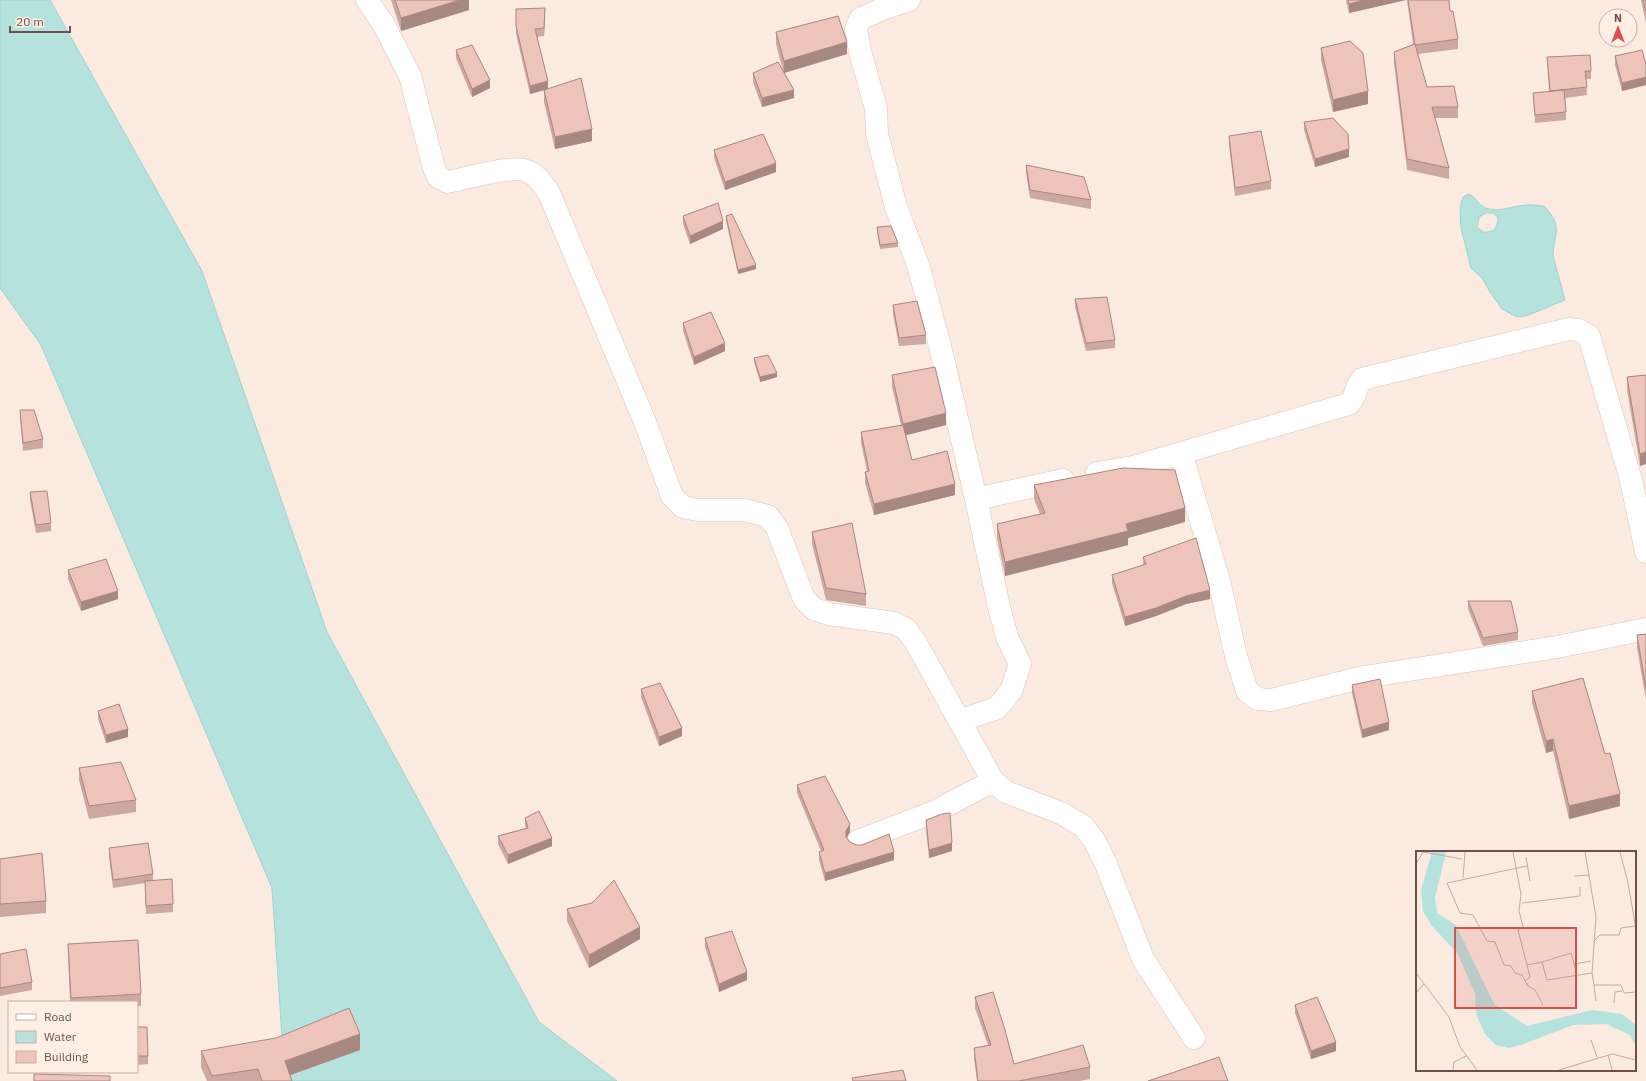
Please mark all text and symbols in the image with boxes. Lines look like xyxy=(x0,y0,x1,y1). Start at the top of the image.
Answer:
scale bar xyxy=(10,8,70,34)
north arrow xyxy=(1598,8,1638,48)
text: N xyxy=(1614,11,1622,25)
text: 20 m xyxy=(16,14,44,29)
inset map xyxy=(1416,851,1636,1071)
legend xyxy=(8,1001,138,1073)
text: Road xyxy=(44,1009,72,1024)
text: Water xyxy=(44,1029,77,1044)
text: Building xyxy=(44,1049,89,1064)

